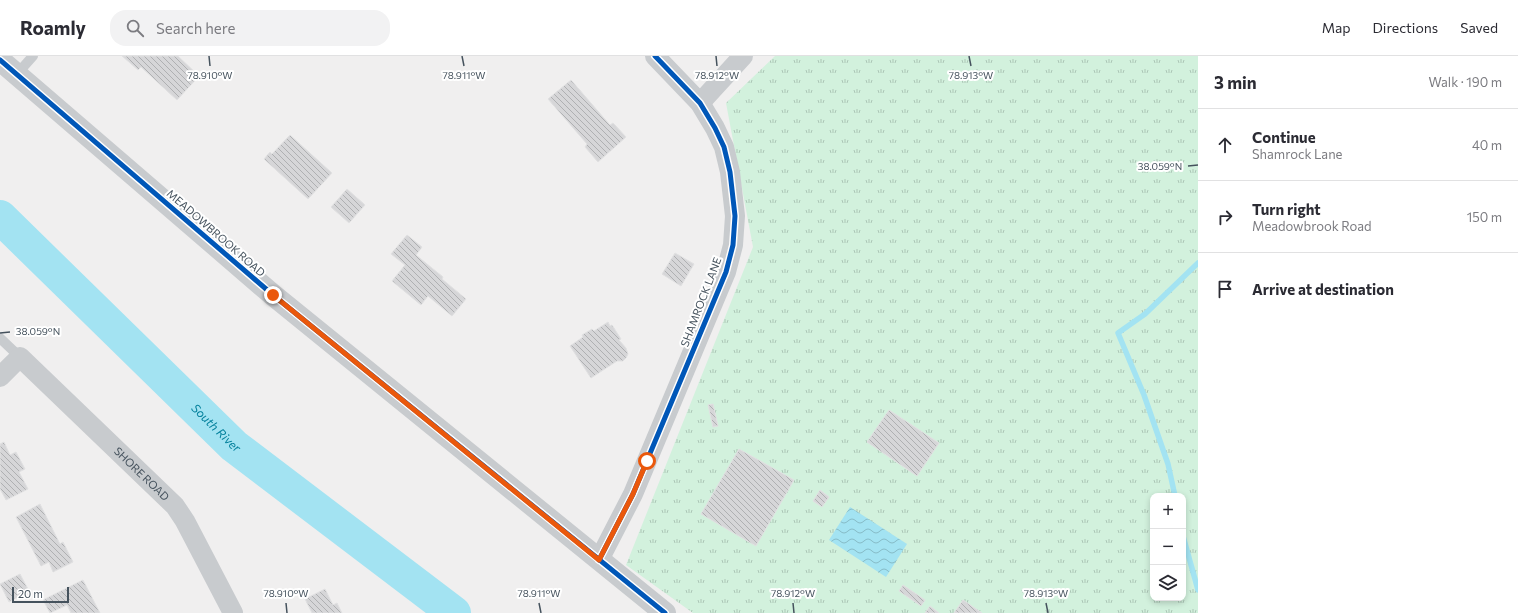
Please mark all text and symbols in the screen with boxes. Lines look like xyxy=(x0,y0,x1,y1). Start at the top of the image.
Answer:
search box xyxy=(110,10,390,46)
text: Roamly xyxy=(20,16,86,39)
icon: search xyxy=(124,17,146,39)
text: Search here xyxy=(156,19,235,37)
text: Map xyxy=(1322,19,1351,36)
text: Directions xyxy=(1373,19,1438,36)
text: Saved xyxy=(1460,19,1498,36)
text: 78.910°W xyxy=(187,69,233,81)
text: 78.911°W xyxy=(443,69,485,81)
text: 78.912°W xyxy=(695,69,739,81)
text: 78.913°W xyxy=(949,69,993,81)
text: 3 min xyxy=(1214,72,1257,93)
text: Walk · 190 m xyxy=(1428,74,1502,90)
text: Continue xyxy=(1252,128,1316,146)
icon: ahead xyxy=(1214,134,1236,156)
text: 40 m xyxy=(1472,137,1502,153)
text: Shamrock Lane xyxy=(1252,146,1342,162)
text: 38.059°N xyxy=(1138,160,1182,172)
street label: MEADOWBROOK ROAD xyxy=(164,186,268,279)
text: Turn right xyxy=(1252,200,1321,218)
icon: right xyxy=(1214,206,1236,228)
text: 150 m xyxy=(1467,209,1502,225)
text: Meadowbrook Road xyxy=(1252,218,1372,234)
street label: SHAMROCK LANE xyxy=(677,255,724,348)
icon: arrive xyxy=(1214,278,1236,300)
text: Arrive at destination xyxy=(1252,280,1394,298)
route end xyxy=(264,286,282,304)
text: 38.059°N xyxy=(16,325,60,337)
water label: South River xyxy=(189,400,245,455)
street label: SHORE ROAD xyxy=(112,444,172,503)
route start xyxy=(638,452,656,470)
map controls xyxy=(1150,493,1186,601)
button: + xyxy=(1150,493,1186,529)
button: − xyxy=(1150,529,1186,565)
button: layers xyxy=(1150,565,1186,601)
scale bar xyxy=(12,585,69,604)
text: 20 m xyxy=(18,587,43,600)
text: 78.910°W xyxy=(263,587,309,599)
text: 78.911°W xyxy=(518,587,560,599)
text: 78.912°W xyxy=(771,587,815,599)
text: 78.913°W xyxy=(1024,587,1068,599)

